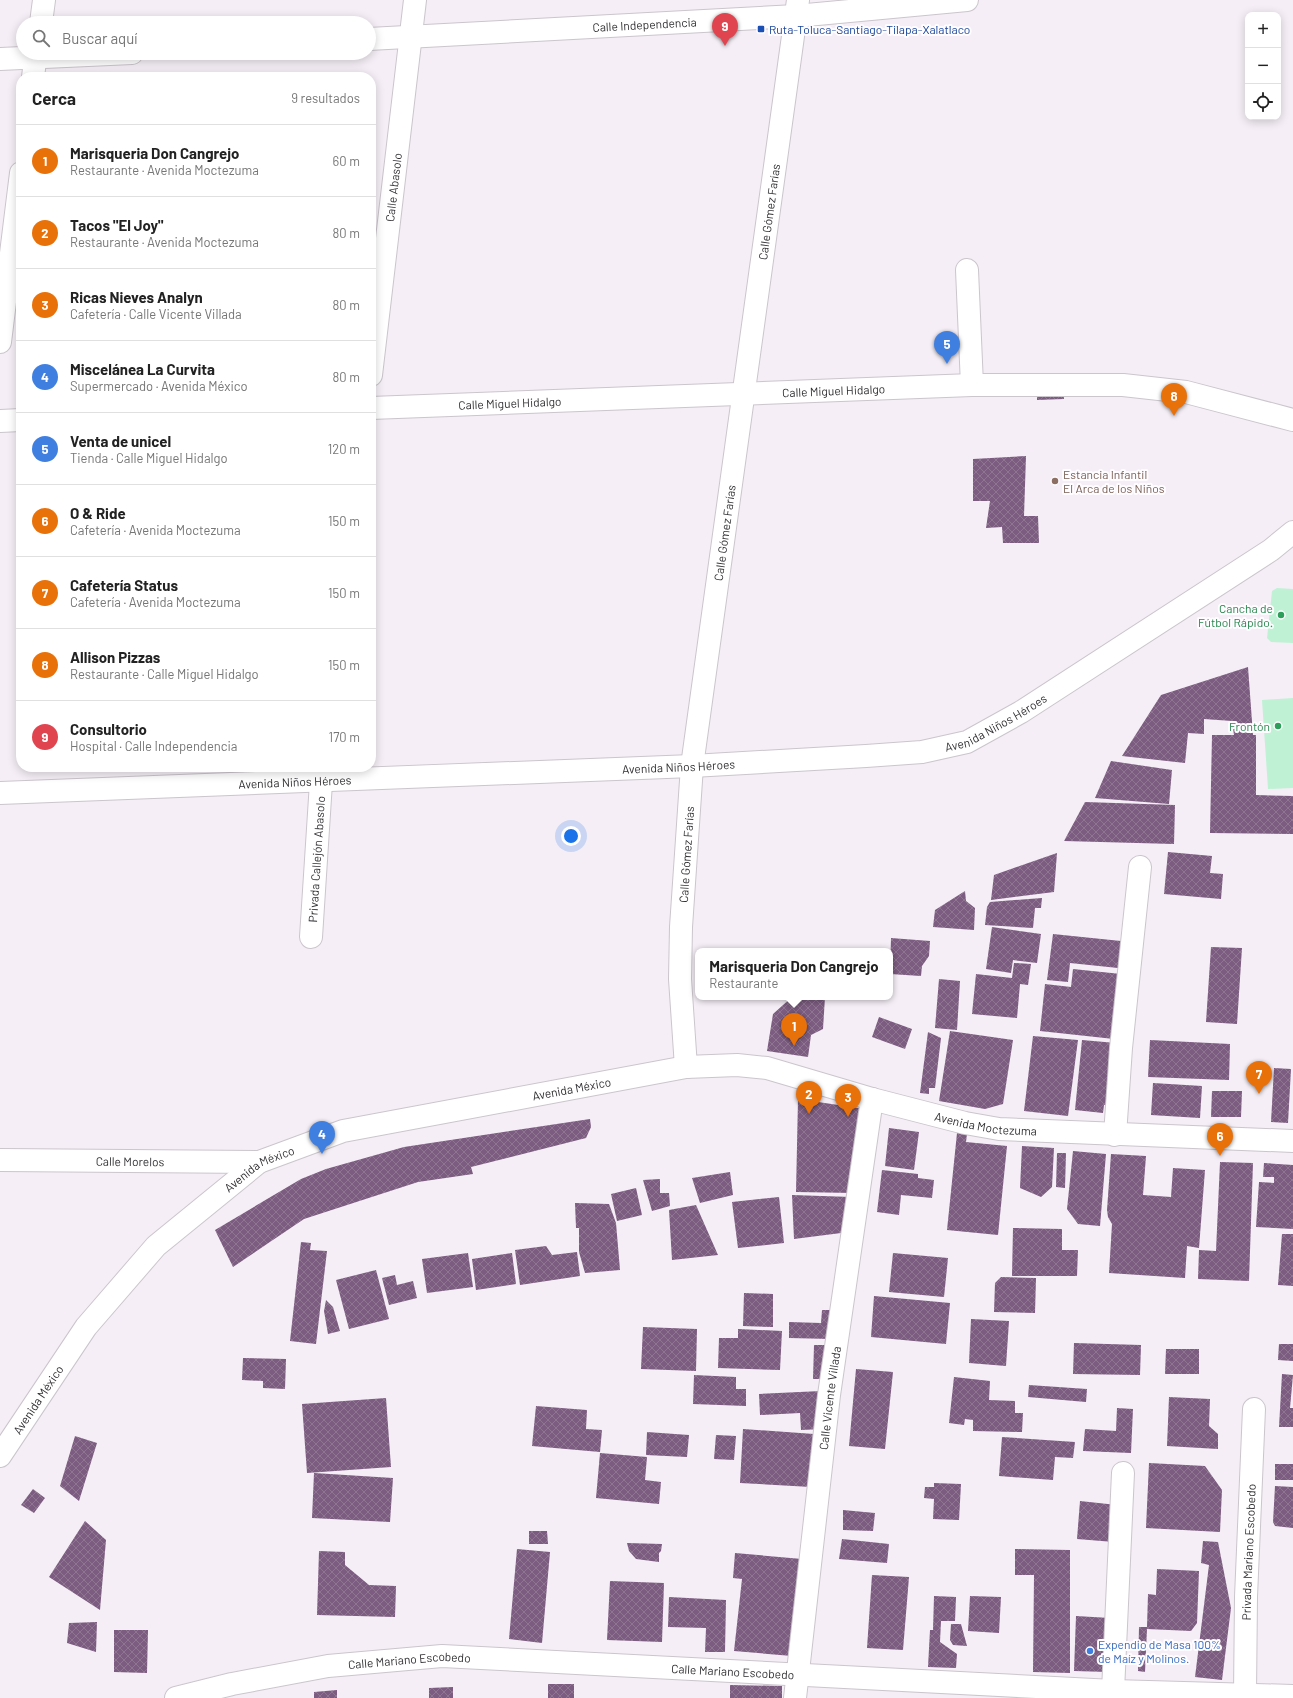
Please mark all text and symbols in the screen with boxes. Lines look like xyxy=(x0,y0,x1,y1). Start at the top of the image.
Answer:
map controls xyxy=(1245,12,1281,120)
button: + xyxy=(1245,12,1281,48)
pin: 9 xyxy=(712,13,738,46)
street label: Calle Independencia xyxy=(592,14,697,34)
search box xyxy=(16,16,376,60)
place label: Ruta-Toluca-Santiago-Tilapa-Xalatlaco xyxy=(769,22,970,36)
marker: Ruta-Toluca-Santiago-Tilapa-Xalatlaco xyxy=(756,24,766,34)
icon: search xyxy=(30,27,52,49)
text: Buscar aquí xyxy=(62,29,138,47)
button: − xyxy=(1245,48,1281,84)
button: locate xyxy=(1245,84,1281,120)
text: Cerca xyxy=(32,88,76,108)
text: 9 resultados xyxy=(291,90,360,106)
text: Marisqueria Don Cangrejo xyxy=(70,144,239,162)
street label: Calle Abasolo xyxy=(382,152,404,223)
text: 1 xyxy=(43,153,47,169)
text: 60 m xyxy=(333,153,360,169)
text: Restaurante · Avenida Moctezuma xyxy=(70,162,259,178)
street label: Calle Gómez Farías xyxy=(755,163,782,261)
text: Tacos "El Joy" xyxy=(70,216,163,234)
text: 2 xyxy=(41,225,49,241)
text: 80 m xyxy=(333,225,360,241)
text: Restaurante · Avenida Moctezuma xyxy=(70,234,259,250)
text: Ricas Nieves Analyn xyxy=(70,288,203,306)
text: 3 xyxy=(41,297,49,313)
text: 80 m xyxy=(333,297,360,313)
text: Cafetería · Calle Vicente Villada xyxy=(70,306,242,322)
pin: 5 xyxy=(934,331,960,364)
text: Miscelánea La Curvita xyxy=(70,360,215,378)
text: 4 xyxy=(41,369,49,385)
text: 80 m xyxy=(333,369,360,385)
text: Supermercado · Avenida México xyxy=(70,378,248,394)
street label: Calle Miguel Hidalgo xyxy=(782,381,885,399)
pin: 8 xyxy=(1161,383,1187,416)
street label: Calle Miguel Hidalgo xyxy=(458,394,562,412)
text: Venta de unicel xyxy=(70,432,171,450)
text: 5 xyxy=(41,441,49,457)
text: 120 m xyxy=(328,441,360,457)
text: Tienda · Calle Miguel Hidalgo xyxy=(70,450,228,466)
place label: Estancia Infantil El Arca de los Niños xyxy=(1063,467,1165,495)
marker: Estancia Infantil El Arca de los Niños xyxy=(1050,476,1060,486)
street label: Calle Gómez Farías xyxy=(711,484,738,582)
text: O & Ride xyxy=(70,504,126,522)
text: 6 xyxy=(42,513,48,529)
text: 150 m xyxy=(328,513,360,529)
text: Cafetería · Avenida Moctezuma xyxy=(70,522,241,538)
text: Cafetería Status xyxy=(70,576,178,594)
text: 7 xyxy=(42,585,48,601)
text: 150 m xyxy=(328,585,360,601)
text: Cafetería · Avenida Moctezuma xyxy=(70,594,241,610)
place label: Cancha de Fútbol Rápido. xyxy=(1198,601,1273,629)
marker: Cancha de Fútbol Rápido. xyxy=(1276,610,1286,620)
text: Allison Pizzas xyxy=(70,648,160,666)
text: 8 xyxy=(41,657,49,673)
text: 150 m xyxy=(328,657,360,673)
text: Restaurante · Calle Miguel Hidalgo xyxy=(70,666,259,682)
street label: Avenida Niños Héroes xyxy=(943,690,1049,754)
place label: Frontón xyxy=(1229,719,1270,733)
text: Consultorio xyxy=(70,720,147,738)
marker: Frontón xyxy=(1273,721,1283,731)
text: 9 xyxy=(42,729,48,745)
text: 170 m xyxy=(329,729,360,745)
text: Hospital · Calle Independencia xyxy=(70,738,237,754)
street label: Avenida Niños Héroes xyxy=(622,757,736,776)
street label: Avenida Niños Héroes xyxy=(238,772,352,791)
street label: Privada Callejón Abasolo xyxy=(305,796,327,923)
street label: Calle Gómez Farías xyxy=(676,805,696,903)
your location xyxy=(561,826,581,846)
popup xyxy=(695,948,893,1000)
text: Marisqueria Don Cangrejo xyxy=(709,957,879,975)
text: Restaurante xyxy=(709,975,778,991)
pin: 1 xyxy=(781,1013,807,1046)
pin: 7 xyxy=(1246,1061,1272,1094)
street label: Avenida México xyxy=(531,1074,612,1103)
pin: 2 xyxy=(796,1081,822,1114)
pin: 3 xyxy=(835,1084,861,1117)
street label: Avenida Moctezuma xyxy=(933,1109,1037,1138)
pin: 4 xyxy=(309,1121,335,1154)
pin: 6 xyxy=(1207,1123,1233,1156)
street label: Avenida México xyxy=(221,1143,296,1195)
street label: Calle Morelos xyxy=(96,1154,165,1168)
street label: Calle Vicente Villada xyxy=(816,1345,843,1451)
street label: Avenida México xyxy=(10,1362,66,1437)
street label: Privada Mariano Escobedo xyxy=(1239,1483,1258,1620)
place label: Expendio de Masa 100% de Maíz y Molinos. xyxy=(1098,1637,1221,1665)
marker: Expendio de Masa 100% de Maíz y Molinos. xyxy=(1085,1646,1095,1656)
street label: Calle Mariano Escobedo xyxy=(347,1649,471,1671)
street label: Calle Mariano Escobedo xyxy=(671,1661,795,1681)

